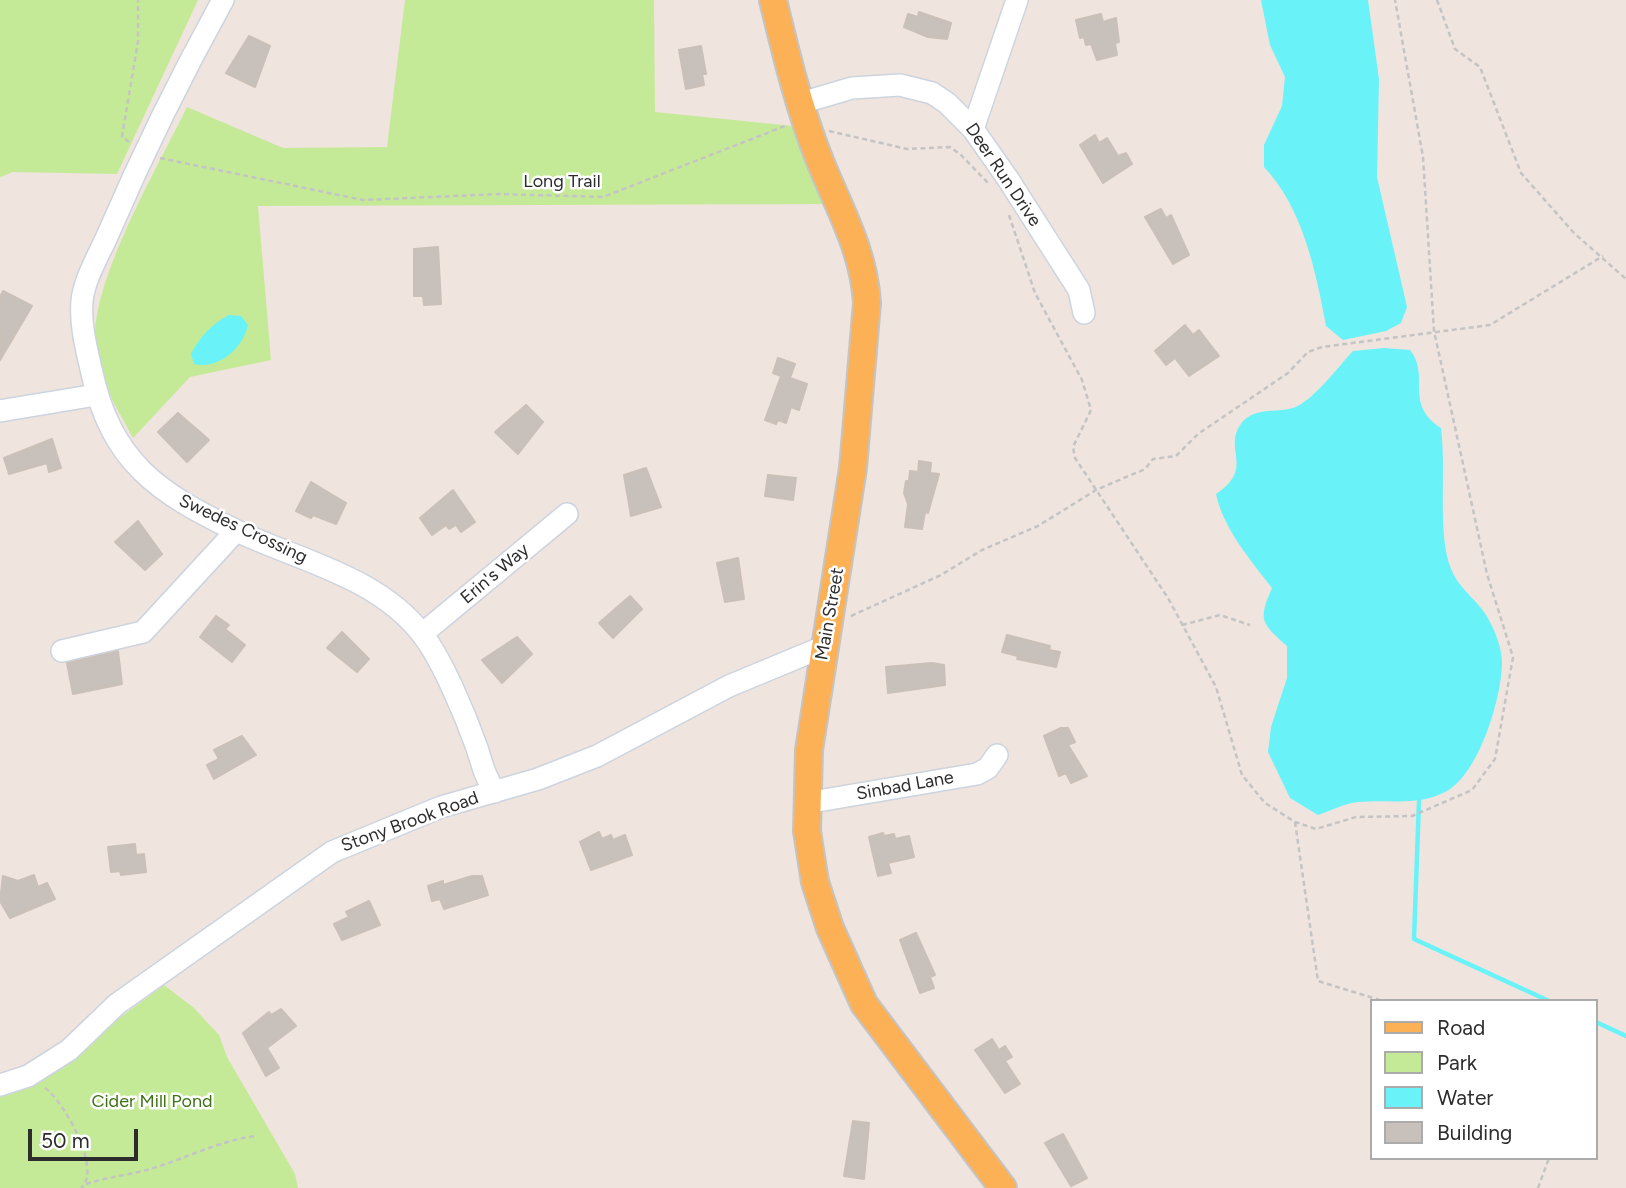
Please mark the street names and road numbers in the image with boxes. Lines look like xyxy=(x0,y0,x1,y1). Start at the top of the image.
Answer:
street label: Deer Run Drive xyxy=(960,119,1046,231)
street label: Long Trail xyxy=(523,171,601,193)
street label: Swedes Crossing xyxy=(175,490,311,568)
street label: Erin's Way xyxy=(456,539,534,609)
street label: Main Street xyxy=(811,566,849,662)
street label: Sinbad Lane xyxy=(855,767,955,805)
street label: Stony Brook Road xyxy=(338,787,482,857)

